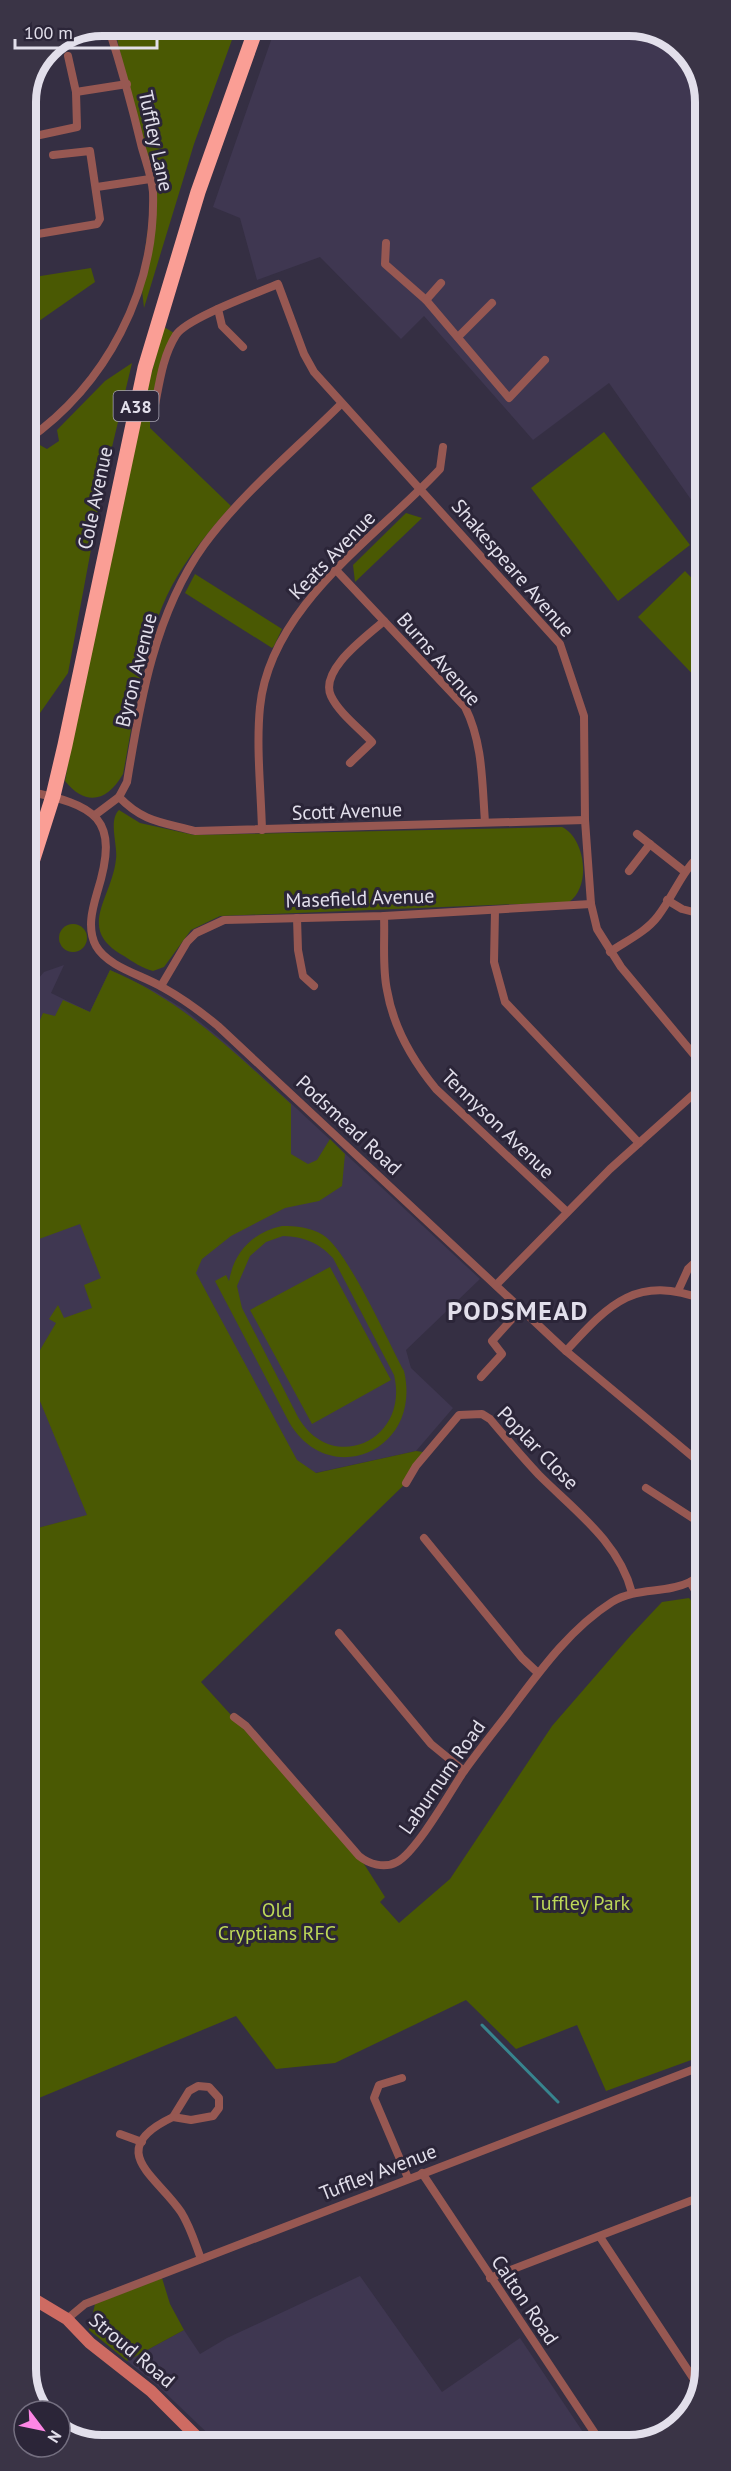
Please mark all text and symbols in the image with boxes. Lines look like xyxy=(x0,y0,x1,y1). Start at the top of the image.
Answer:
scale bar xyxy=(15,12,158,50)
text: 100 m xyxy=(24,21,73,44)
street label: Tuffley Lane xyxy=(133,88,179,194)
road number: A38 xyxy=(114,391,158,421)
street label: Cole Avenue xyxy=(71,444,119,552)
street label: Shakespeare Avenue xyxy=(446,494,580,642)
street label: Keats Avenue xyxy=(283,505,381,605)
street label: Burns Avenue xyxy=(391,607,487,711)
street label: Byron Avenue xyxy=(109,610,163,730)
street label: Scott Avenue xyxy=(291,796,403,826)
street label: Masefield Avenue xyxy=(285,882,435,914)
street label: Tennyson Avenue xyxy=(436,1064,560,1184)
street label: Podsmead Road xyxy=(291,1069,407,1181)
district label: PODSMEAD xyxy=(447,1294,589,1327)
street label: Poplar Close xyxy=(492,1401,584,1495)
street label: Laburnum Road xyxy=(393,1715,491,1839)
park label: Tuffley Park xyxy=(532,1890,631,1916)
park label: Old Cryptians RFC xyxy=(218,1897,336,1946)
street label: Tuffley Avenue xyxy=(316,2138,440,2206)
street label: Calton Road xyxy=(485,2250,565,2350)
street label: Stroud Road xyxy=(84,2307,180,2393)
north arrow xyxy=(12,2399,72,2459)
text: N xyxy=(43,2427,66,2447)

